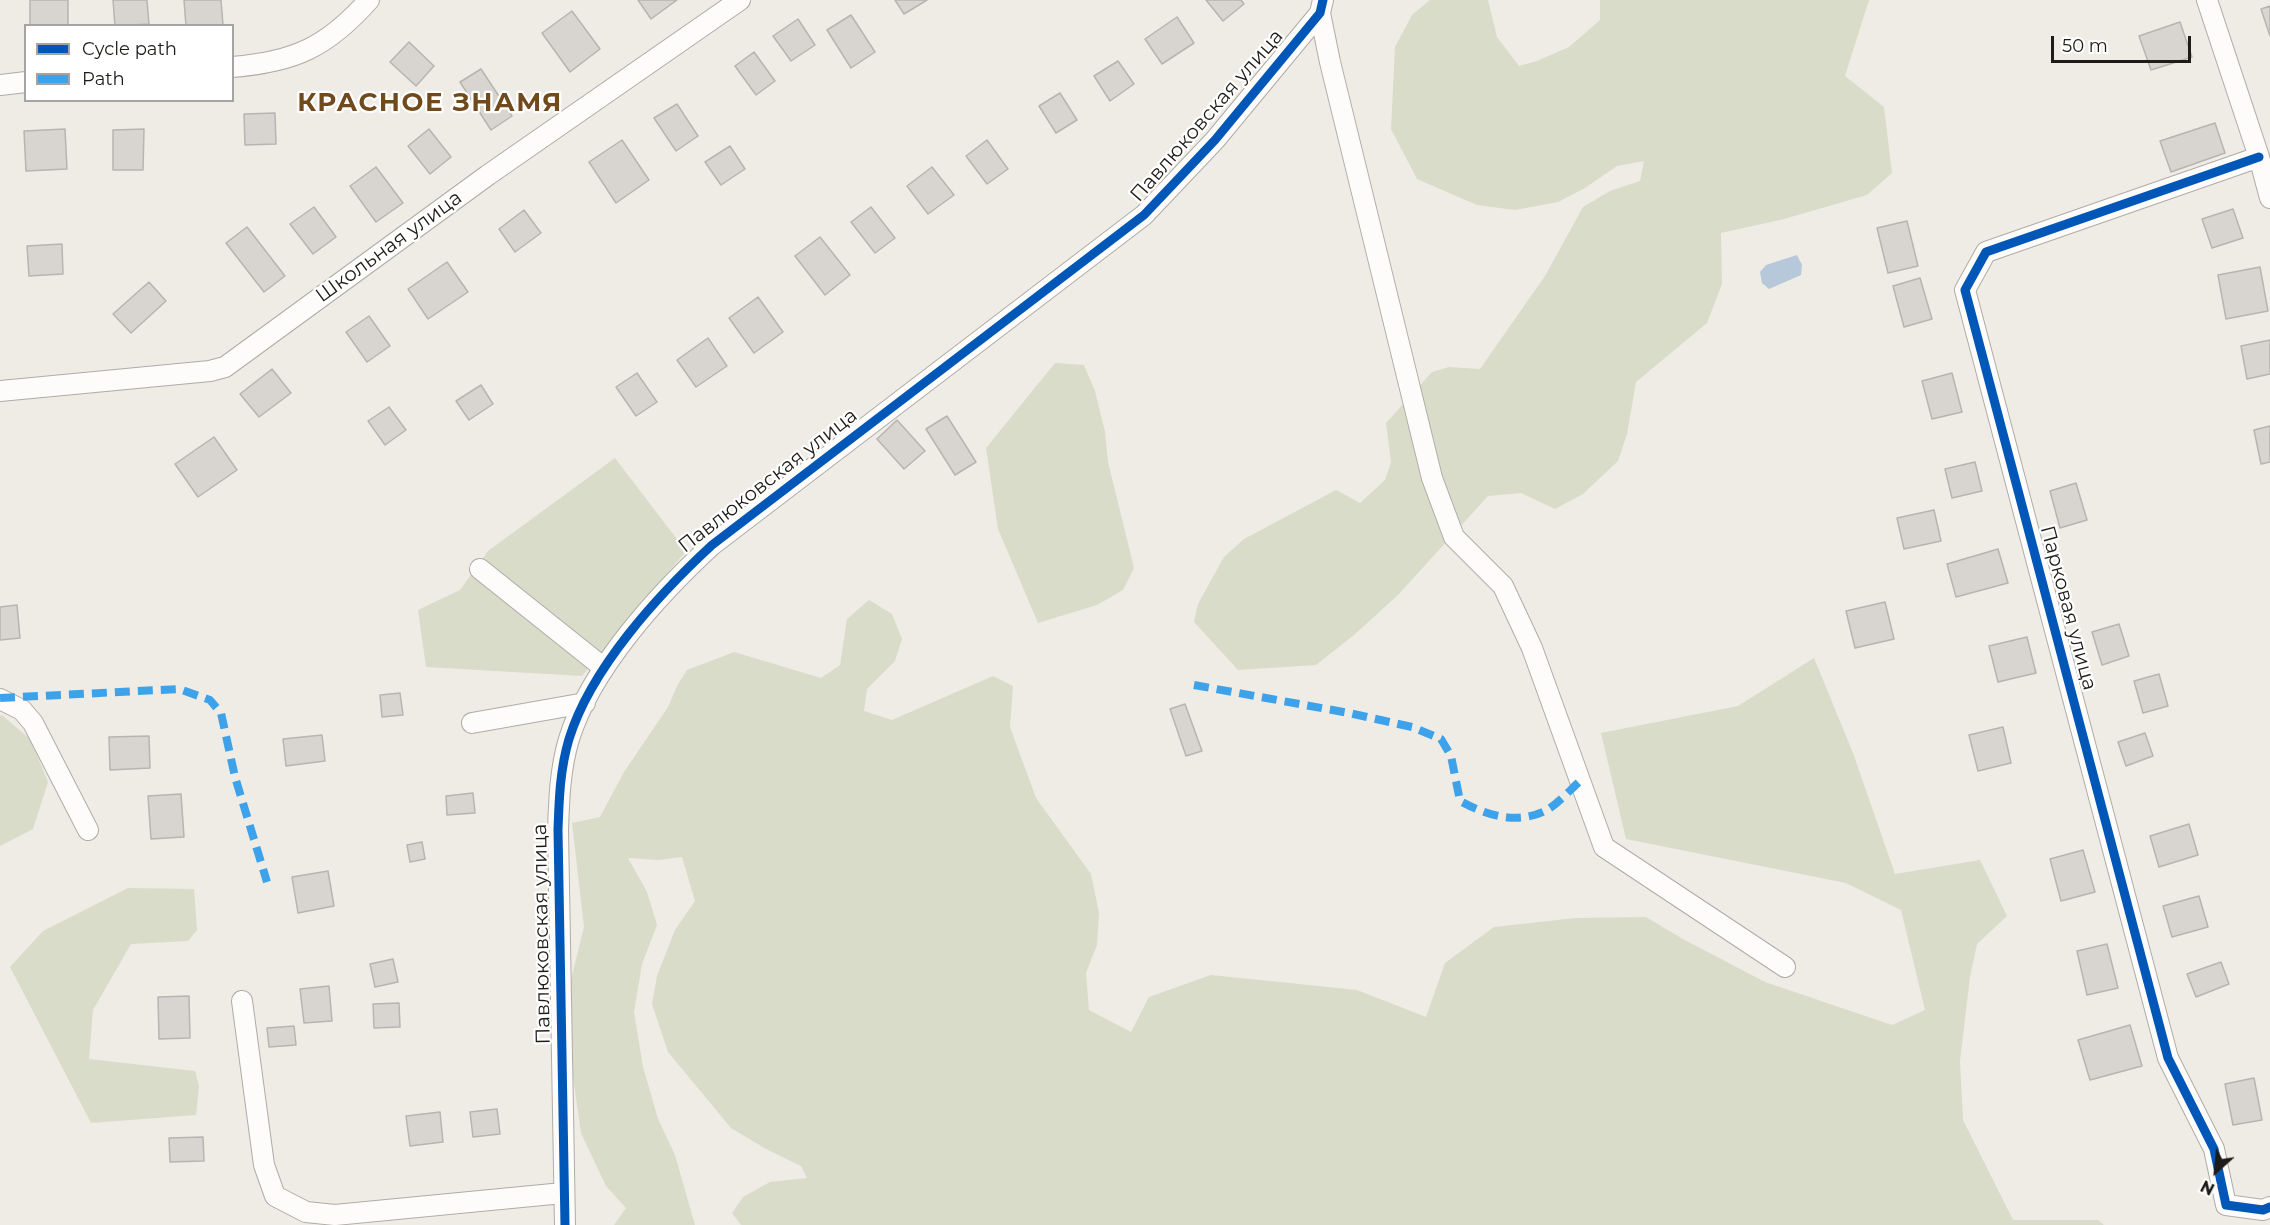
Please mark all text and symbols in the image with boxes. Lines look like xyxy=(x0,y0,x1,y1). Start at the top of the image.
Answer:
legend xyxy=(24,24,234,102)
scale bar xyxy=(2054,24,2194,62)
street label: Павлюковская улица xyxy=(1126,25,1288,207)
text: 50 m xyxy=(2062,35,2108,57)
text: Cycle path xyxy=(82,38,177,60)
text: Path xyxy=(82,68,125,90)
district label: КРАСНОЕ ЗНАМЯ xyxy=(297,87,563,119)
street label: Школьная улица xyxy=(311,186,467,308)
street label: Павлюковская улица xyxy=(674,404,862,558)
street label: Парковая улица xyxy=(2034,523,2102,693)
street label: Павлюковская улица xyxy=(528,824,556,1044)
north arrow xyxy=(2186,1141,2246,1201)
text: N xyxy=(2198,1176,2218,1199)

